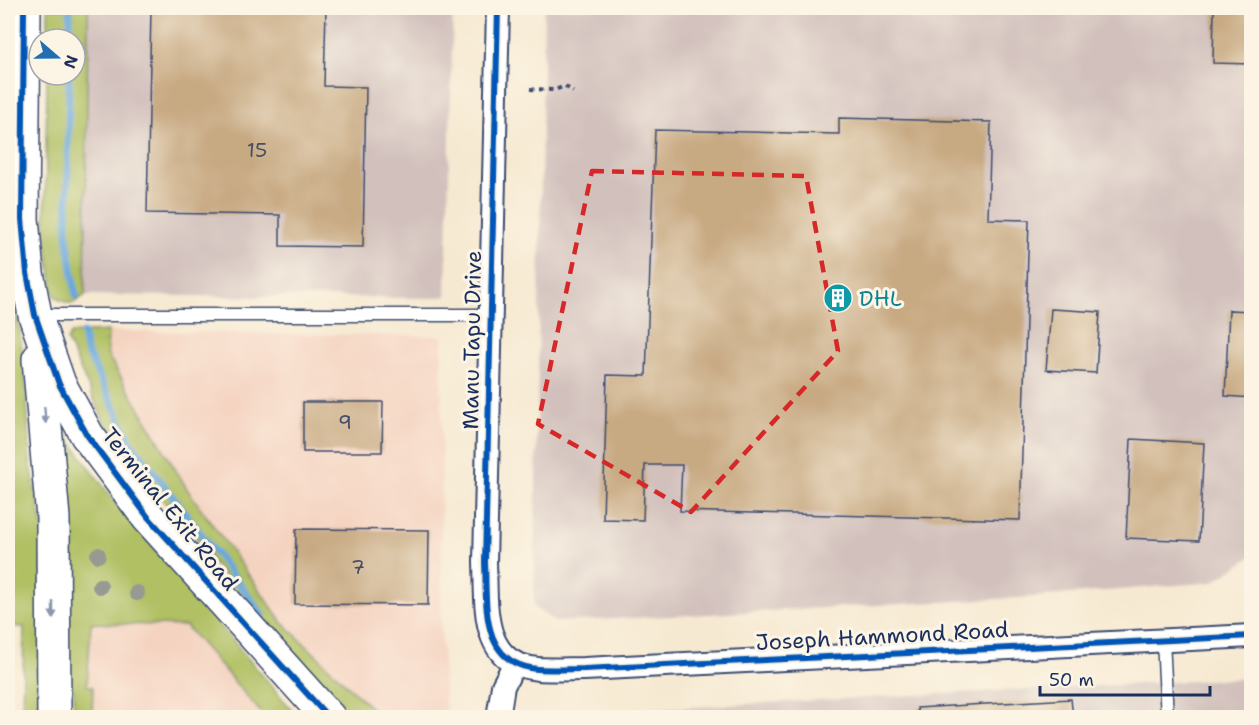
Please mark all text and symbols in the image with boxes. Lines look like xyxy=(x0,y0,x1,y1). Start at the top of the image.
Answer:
north arrow xyxy=(27,27,87,87)
text: N xyxy=(59,52,83,72)
house number: 15 xyxy=(247,137,267,163)
street label: Manu Tapu Drive xyxy=(456,250,488,430)
building icon: DHL xyxy=(822,282,854,314)
place label: DHL xyxy=(859,284,902,313)
one-way arrow xyxy=(40,406,49,425)
house number: 9 xyxy=(338,409,352,435)
street label: Terminal Exit Road xyxy=(95,421,245,597)
house number: 7 xyxy=(351,554,365,580)
one-way arrow xyxy=(48,601,58,620)
street label: Joseph Hammond Road xyxy=(755,615,1009,657)
scale bar xyxy=(1040,659,1210,697)
text: 50 m xyxy=(1049,668,1094,692)

